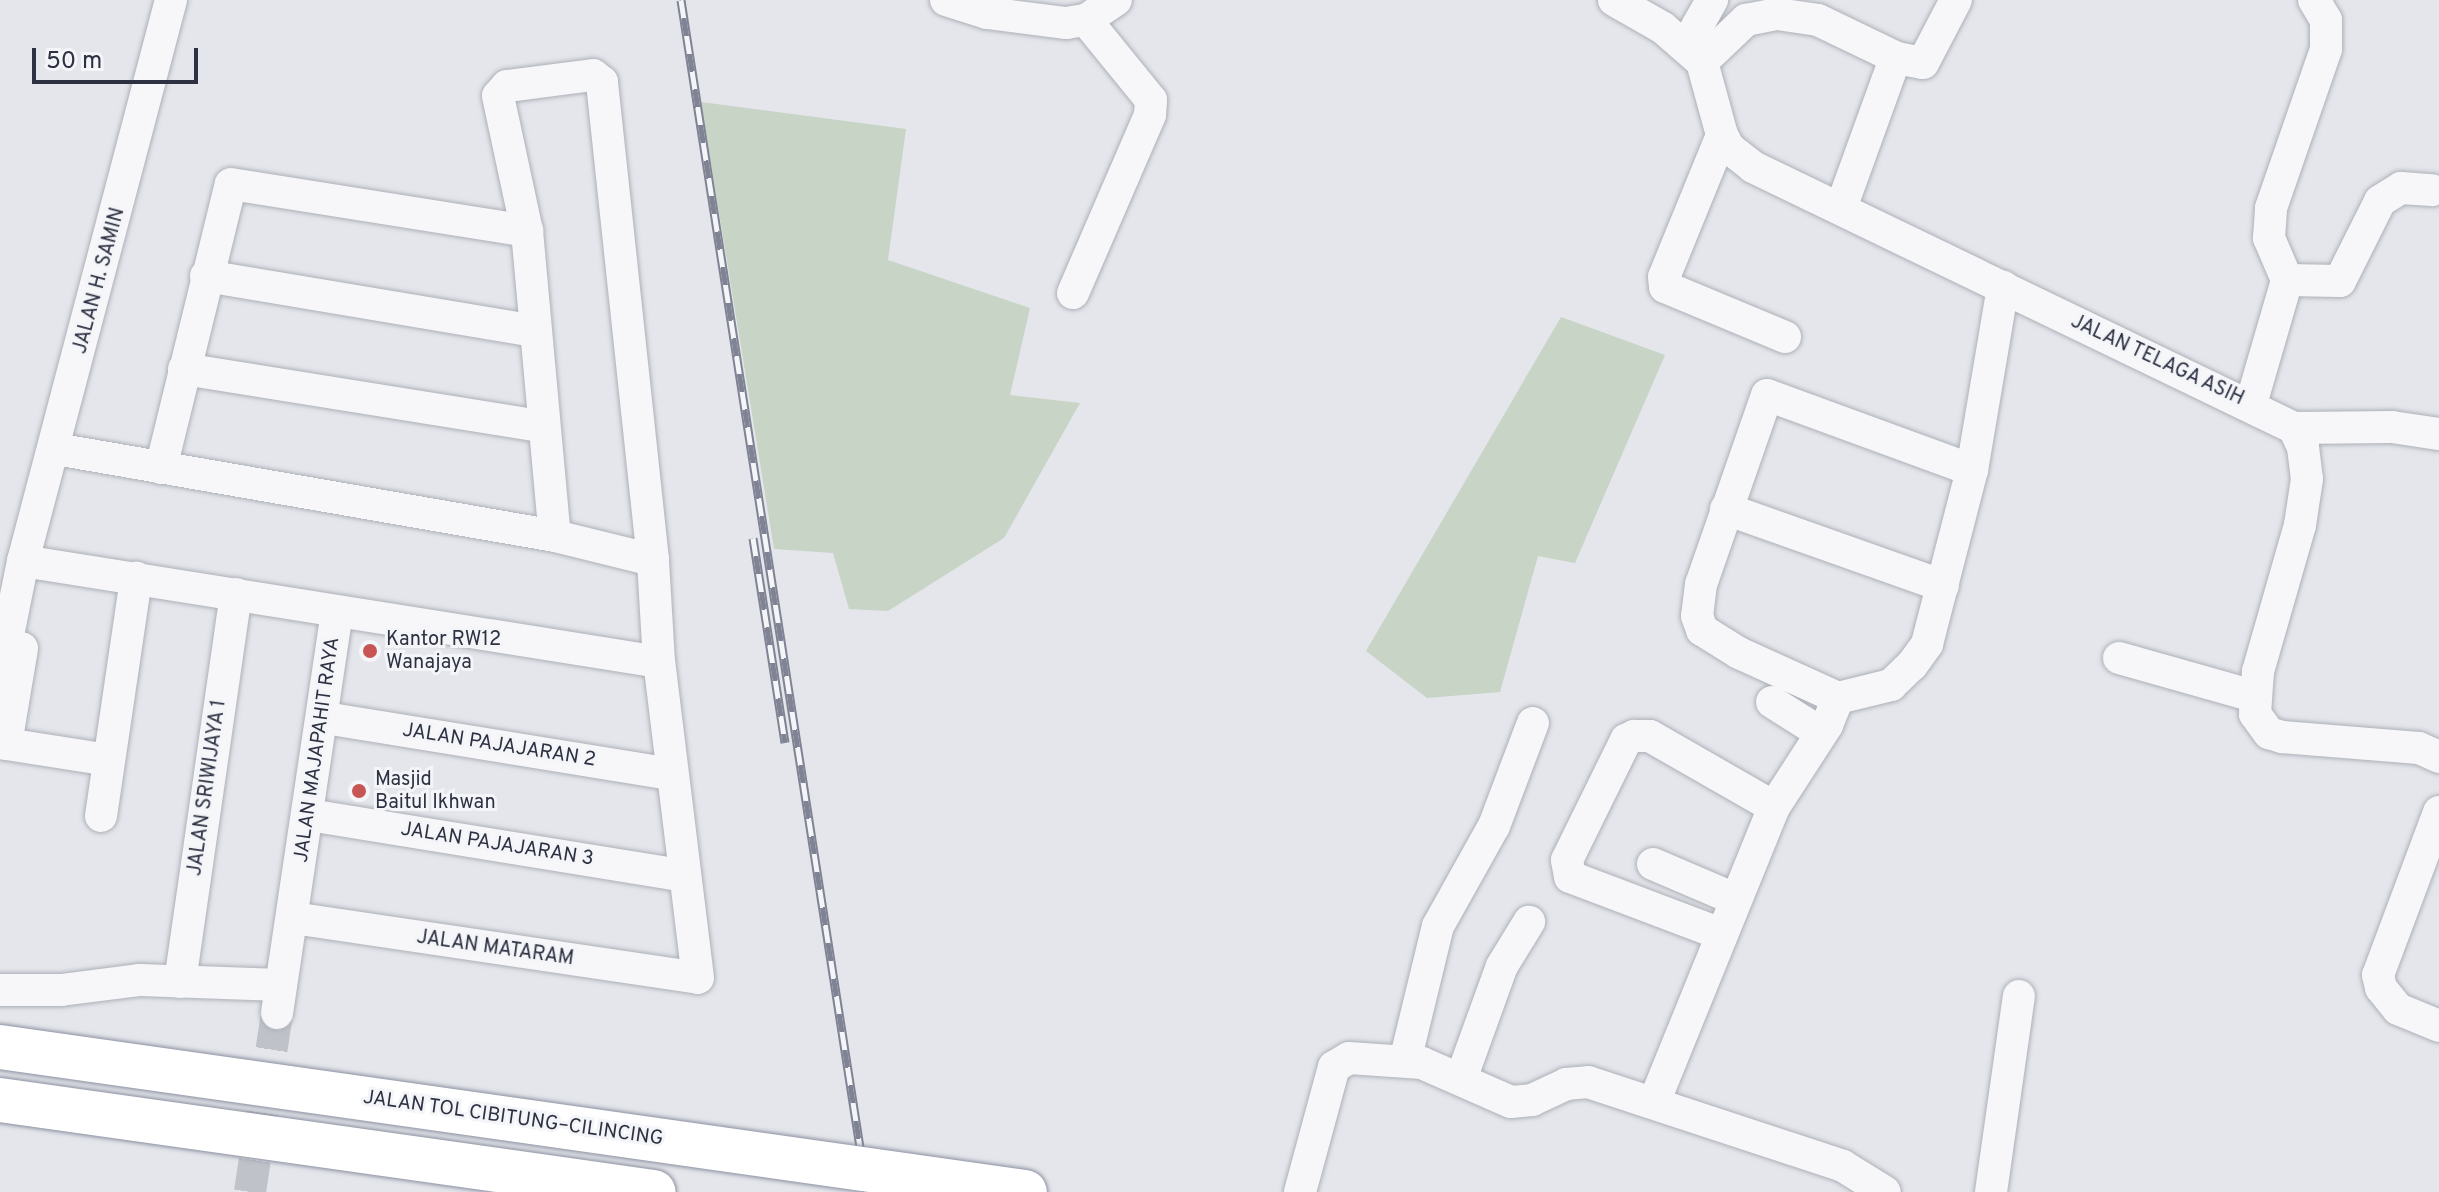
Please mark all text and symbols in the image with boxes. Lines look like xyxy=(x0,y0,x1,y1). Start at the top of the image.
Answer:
scale bar xyxy=(36,32,202,82)
text: 50 m xyxy=(46,47,102,77)
street label: JALAN H. SAMIN xyxy=(69,205,131,357)
street label: JALAN TELAGA ASIH xyxy=(2065,310,2249,412)
place label: Kantor RW12 Wanajaya xyxy=(386,628,501,675)
street label: JALAN MAJAPAHIT RAYA xyxy=(290,635,346,865)
marker: Kantor RW12 Wanajaya xyxy=(361,642,379,660)
street label: JALAN SRIWIJAYA 1 xyxy=(184,698,232,878)
street label: JALAN PAJAJARAN 2 xyxy=(401,719,597,773)
place label: Masjid Baitul Ikhwan xyxy=(375,768,496,815)
marker: Masjid Baitul Ikhwan xyxy=(350,782,368,800)
street label: JALAN PAJAJARAN 3 xyxy=(399,818,595,872)
street label: JALAN MATARAM xyxy=(415,926,575,972)
street label: JALAN TOL CIBITUNG–CILINCING xyxy=(361,1086,665,1152)

